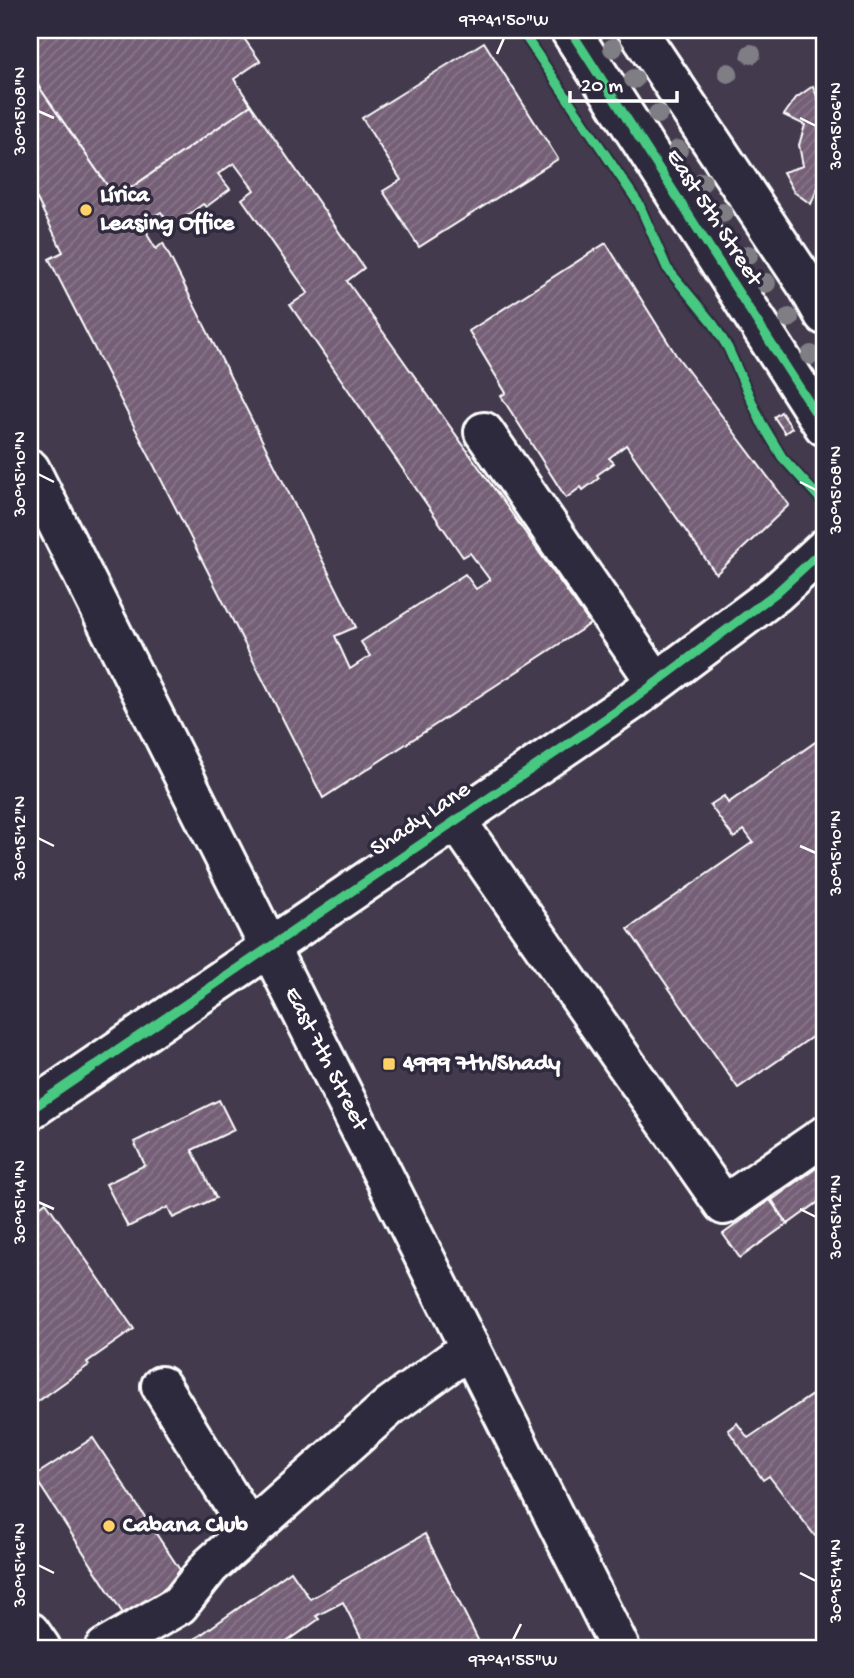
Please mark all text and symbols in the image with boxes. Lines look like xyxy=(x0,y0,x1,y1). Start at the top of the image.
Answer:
text: 97°41'50"W xyxy=(458,11,549,32)
scale bar xyxy=(570,60,677,104)
text: 30°15'08"N xyxy=(11,67,32,156)
text: 20 m xyxy=(581,75,623,100)
text: 30°15'06"N xyxy=(827,82,848,171)
street label: East 5th Street xyxy=(658,144,769,294)
place label: Lírica Leasing Office xyxy=(100,182,236,239)
marker: Lírica Leasing Office xyxy=(78,202,94,218)
text: 30°15'10"N xyxy=(11,431,32,518)
text: 30°15'08"N xyxy=(827,446,848,535)
street label: Shady Lane xyxy=(365,776,477,864)
text: 30°15'12"N xyxy=(11,796,32,881)
text: 30°15'10"N xyxy=(827,810,848,897)
street label: East 7th Street xyxy=(276,982,375,1138)
place label: 4999 7th/Shady xyxy=(402,1050,560,1079)
marker: 4999 7th/Shady xyxy=(381,1056,397,1072)
text: 30°15'14"N xyxy=(11,1160,32,1245)
text: 30°15'12"N xyxy=(827,1175,848,1260)
place label: Cabana Club xyxy=(123,1512,248,1541)
marker: Cabana Club xyxy=(101,1518,117,1534)
text: 30°15'16"N xyxy=(11,1523,32,1608)
text: 30°15'14"N xyxy=(827,1539,848,1624)
text: 97°41'55"W xyxy=(468,1651,557,1672)

